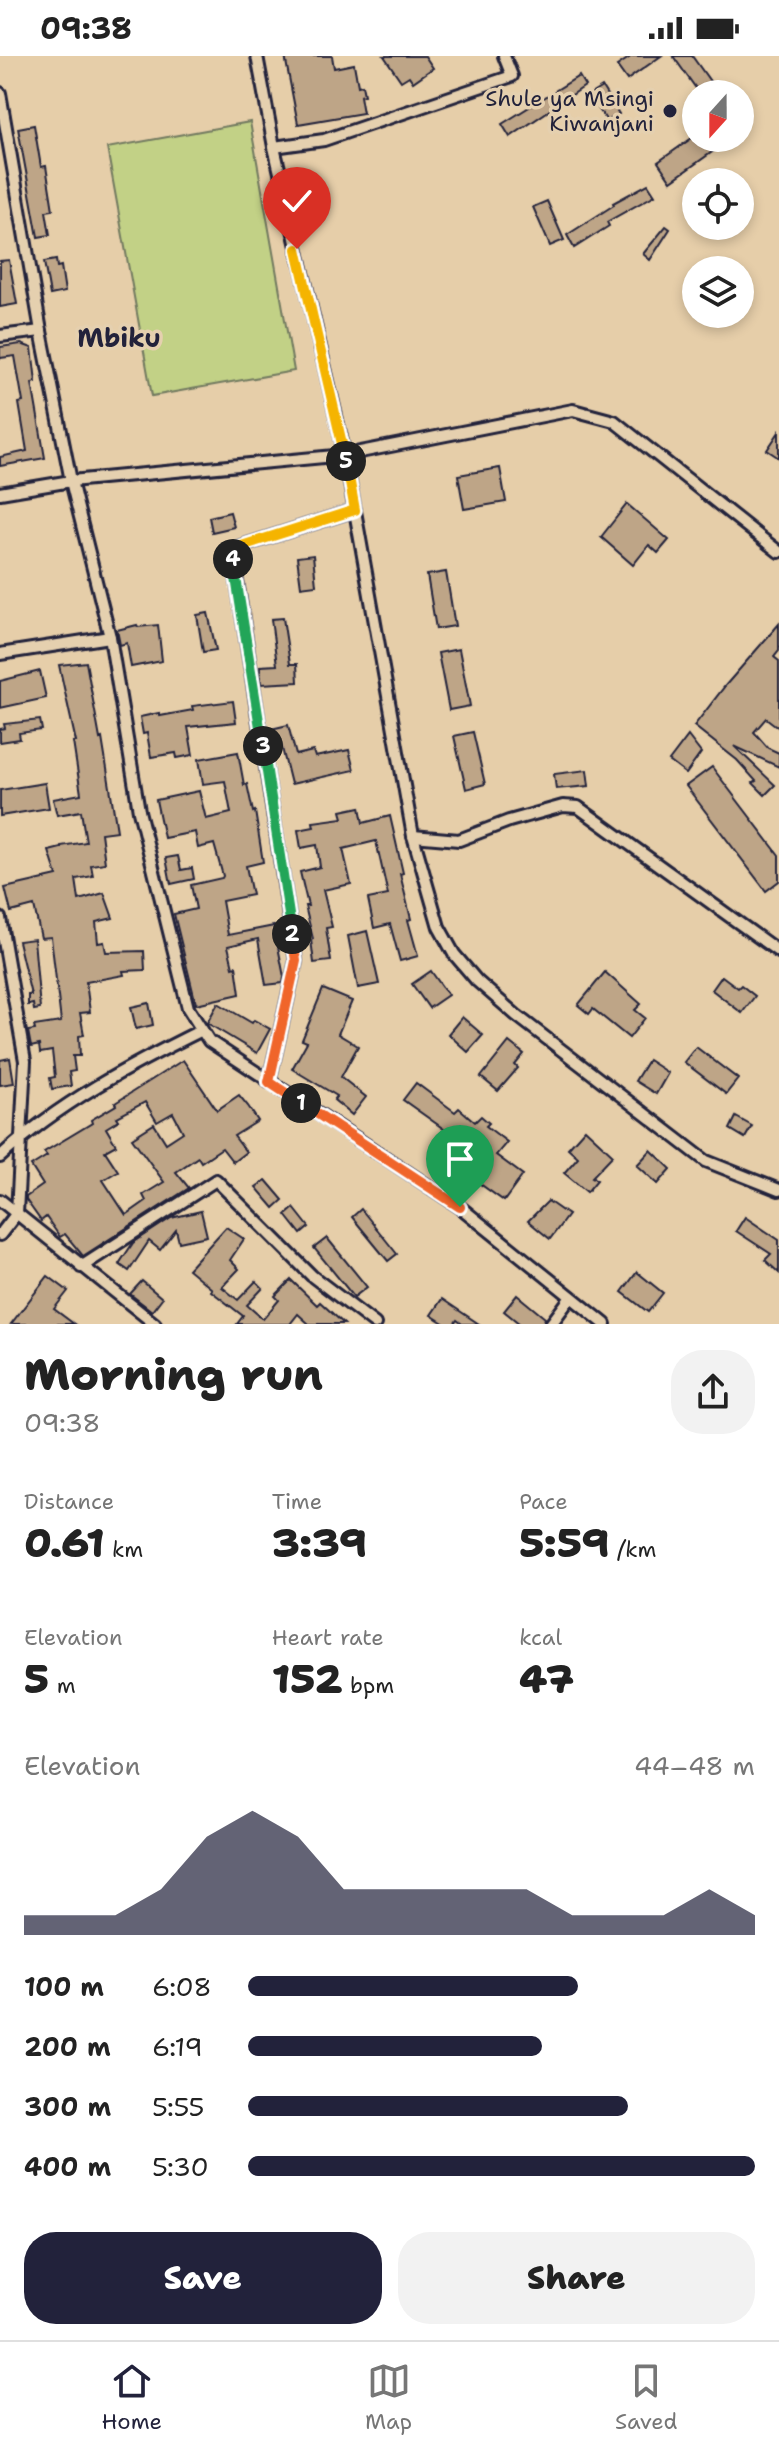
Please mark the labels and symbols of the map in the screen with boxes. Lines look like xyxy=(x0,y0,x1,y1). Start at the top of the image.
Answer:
north arrow xyxy=(682,80,754,152)
place label: Shule ya Msingi Kiwanjani xyxy=(485,84,654,138)
marker: Shule ya Msingi Kiwanjani xyxy=(661,102,679,120)
pin xyxy=(263,167,331,249)
district label: Mbiku xyxy=(77,320,161,355)
pin: 5 xyxy=(326,441,366,481)
pin: 4 xyxy=(213,539,253,579)
pin: 3 xyxy=(243,726,283,766)
pin: 2 xyxy=(272,914,312,954)
pin: 1 xyxy=(281,1083,321,1123)
pin xyxy=(426,1125,494,1207)

